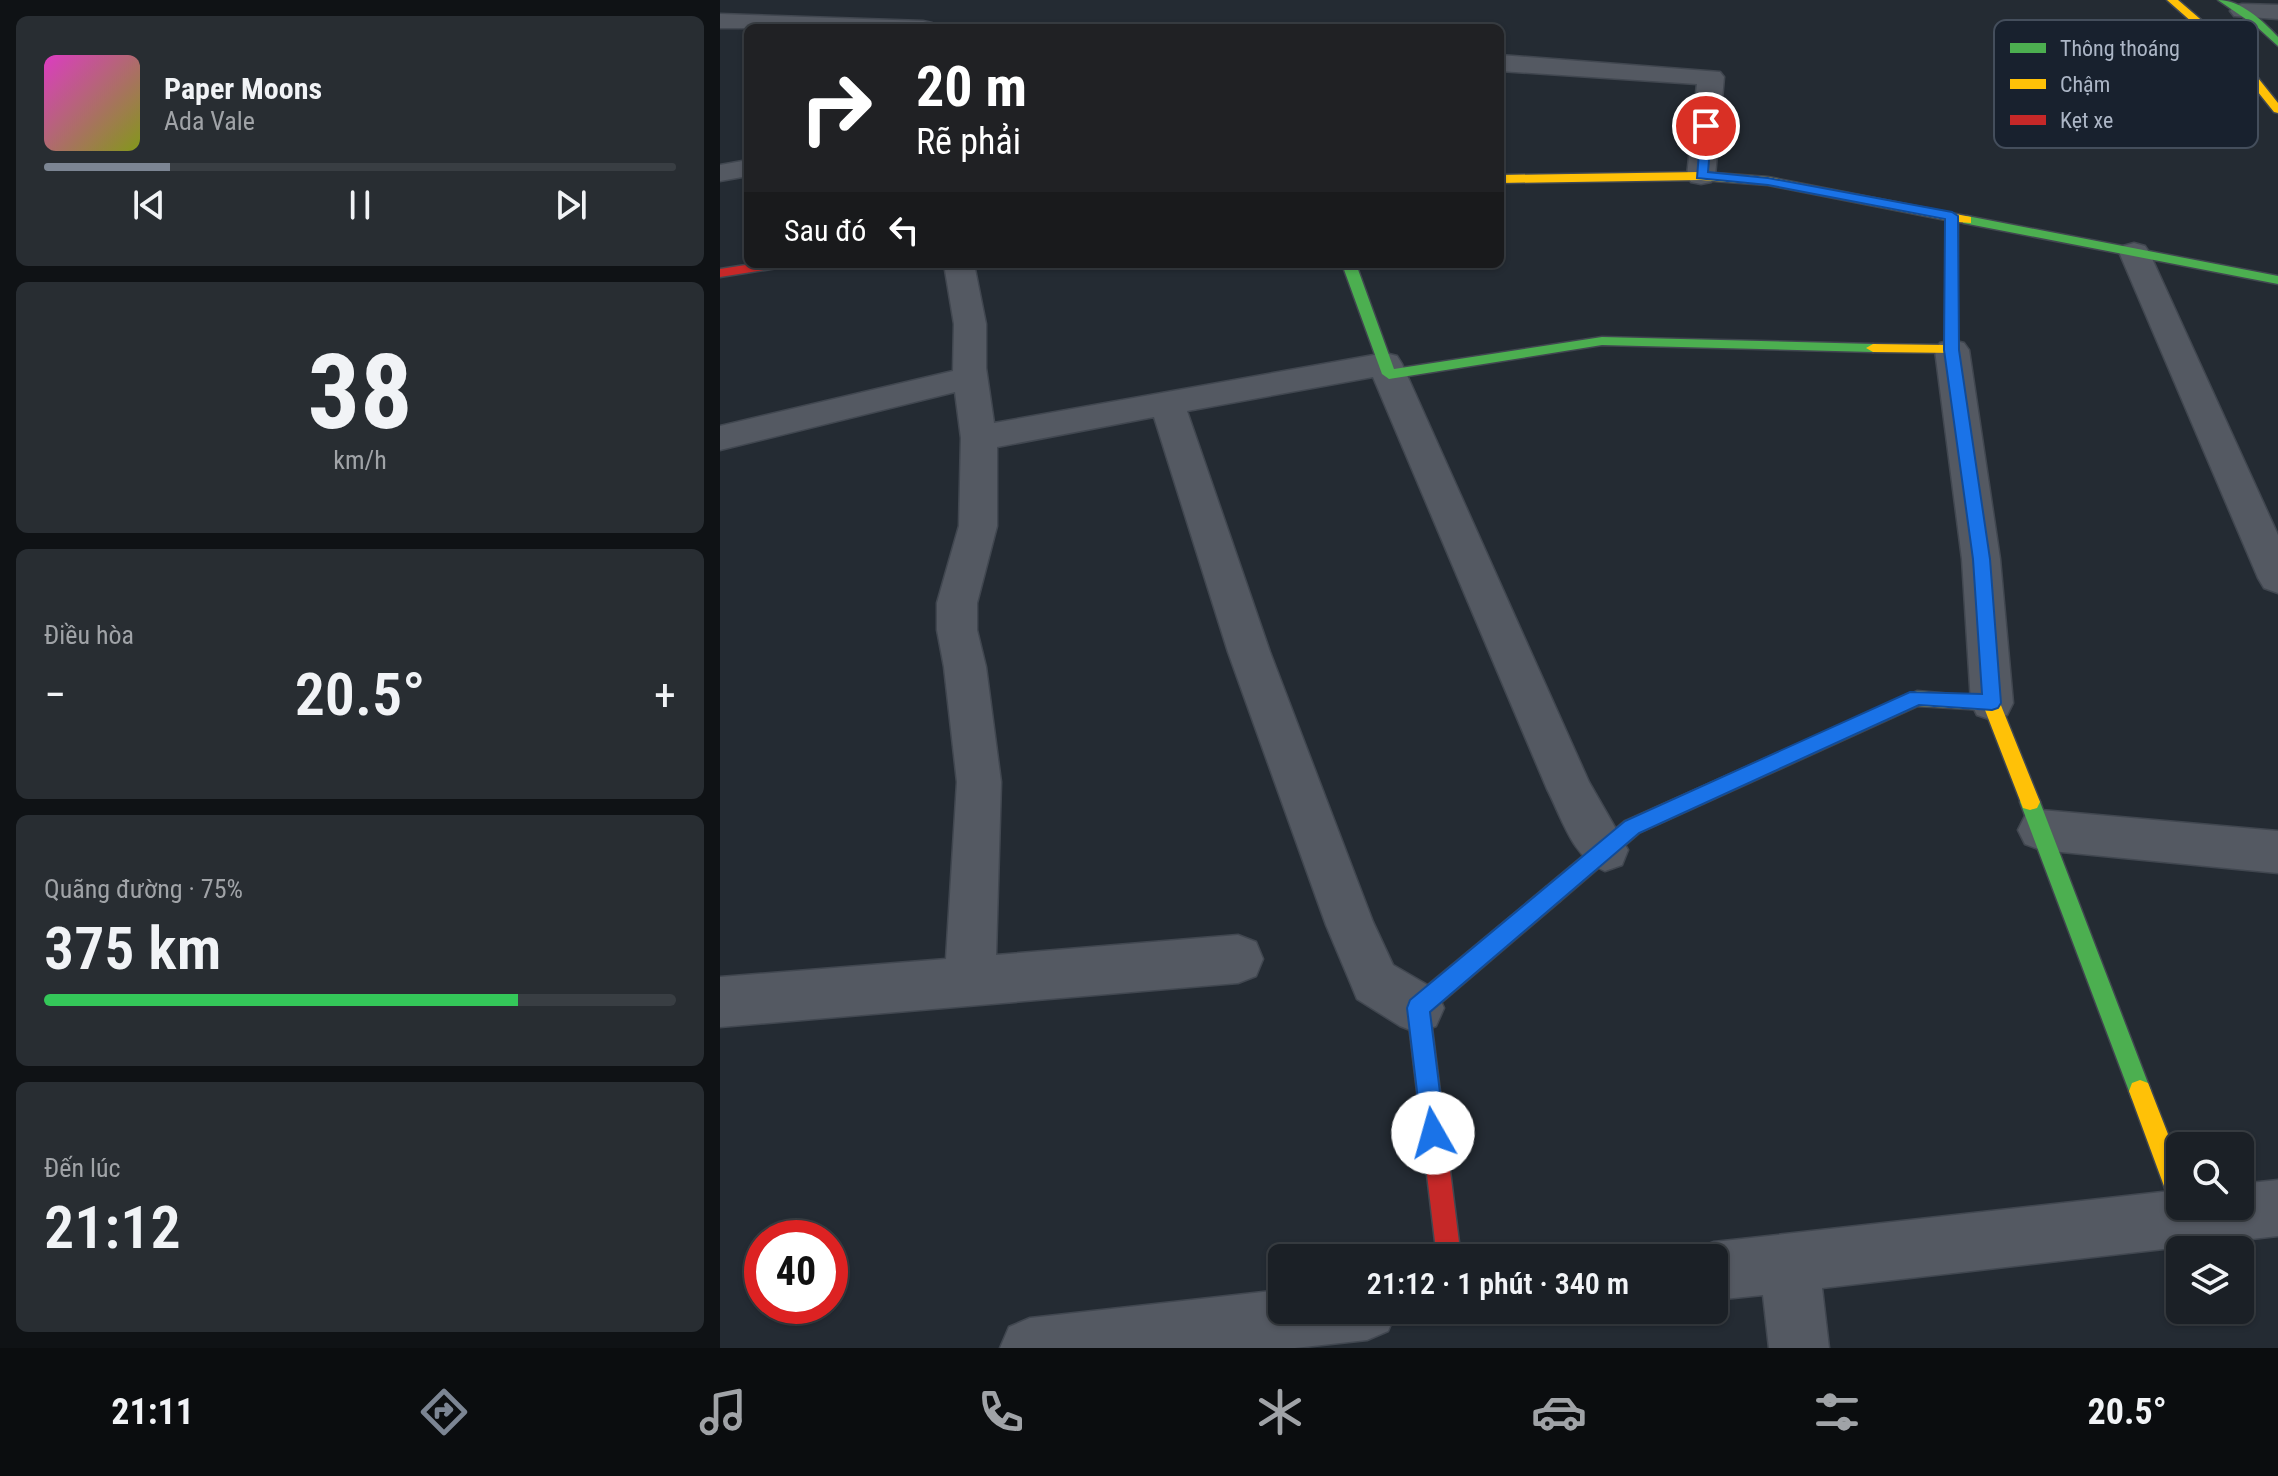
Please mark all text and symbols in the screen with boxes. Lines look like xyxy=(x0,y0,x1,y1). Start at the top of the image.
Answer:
legend xyxy=(1994,20,2258,148)
text: Thông thoáng xyxy=(2060,36,2180,61)
text: 20 m xyxy=(916,54,1027,120)
icon: right xyxy=(784,56,888,160)
text: Paper Moons xyxy=(164,71,322,106)
text: Chậm xyxy=(2060,72,2110,97)
pin xyxy=(1672,92,1740,160)
icon: arrive xyxy=(1684,104,1728,148)
text: Ada Vale xyxy=(164,106,255,136)
text: Kẹt xe xyxy=(2060,108,2113,133)
text: Rẽ phải xyxy=(916,121,1021,163)
icon: previous xyxy=(127,183,171,227)
icon: pause xyxy=(338,183,382,227)
icon: next xyxy=(549,183,593,227)
icon: left xyxy=(882,208,926,252)
text: Sau đó xyxy=(784,213,866,248)
text: 38 xyxy=(307,332,413,453)
text: km/h xyxy=(333,445,387,475)
text: Điều hòa xyxy=(44,620,134,650)
text: 20.5° xyxy=(295,659,425,730)
text: − xyxy=(44,669,66,721)
text: + xyxy=(654,669,676,721)
text: Quãng đường · 75% xyxy=(44,874,243,904)
text: 375 km xyxy=(44,913,221,984)
position arrow xyxy=(1391,1091,1475,1175)
map controls xyxy=(2166,1132,2254,1324)
button: search xyxy=(2166,1132,2254,1220)
text: Đến lúc xyxy=(44,1153,121,1183)
text: 21:12 xyxy=(44,1192,181,1263)
speed limit sign: 40 xyxy=(744,1220,848,1324)
button: layers xyxy=(2166,1236,2254,1324)
text: 21:12 · 1 phút · 340 m xyxy=(1367,1266,1629,1301)
icon: directions xyxy=(416,1384,472,1440)
icon: music xyxy=(695,1384,751,1440)
icon: phone xyxy=(973,1384,1029,1440)
icon: climate xyxy=(1252,1384,1308,1440)
icon: car xyxy=(1531,1384,1587,1440)
icon: filters xyxy=(1809,1384,1865,1440)
text: 21:11 xyxy=(111,1391,194,1433)
text: 20.5° xyxy=(2088,1391,2167,1433)

